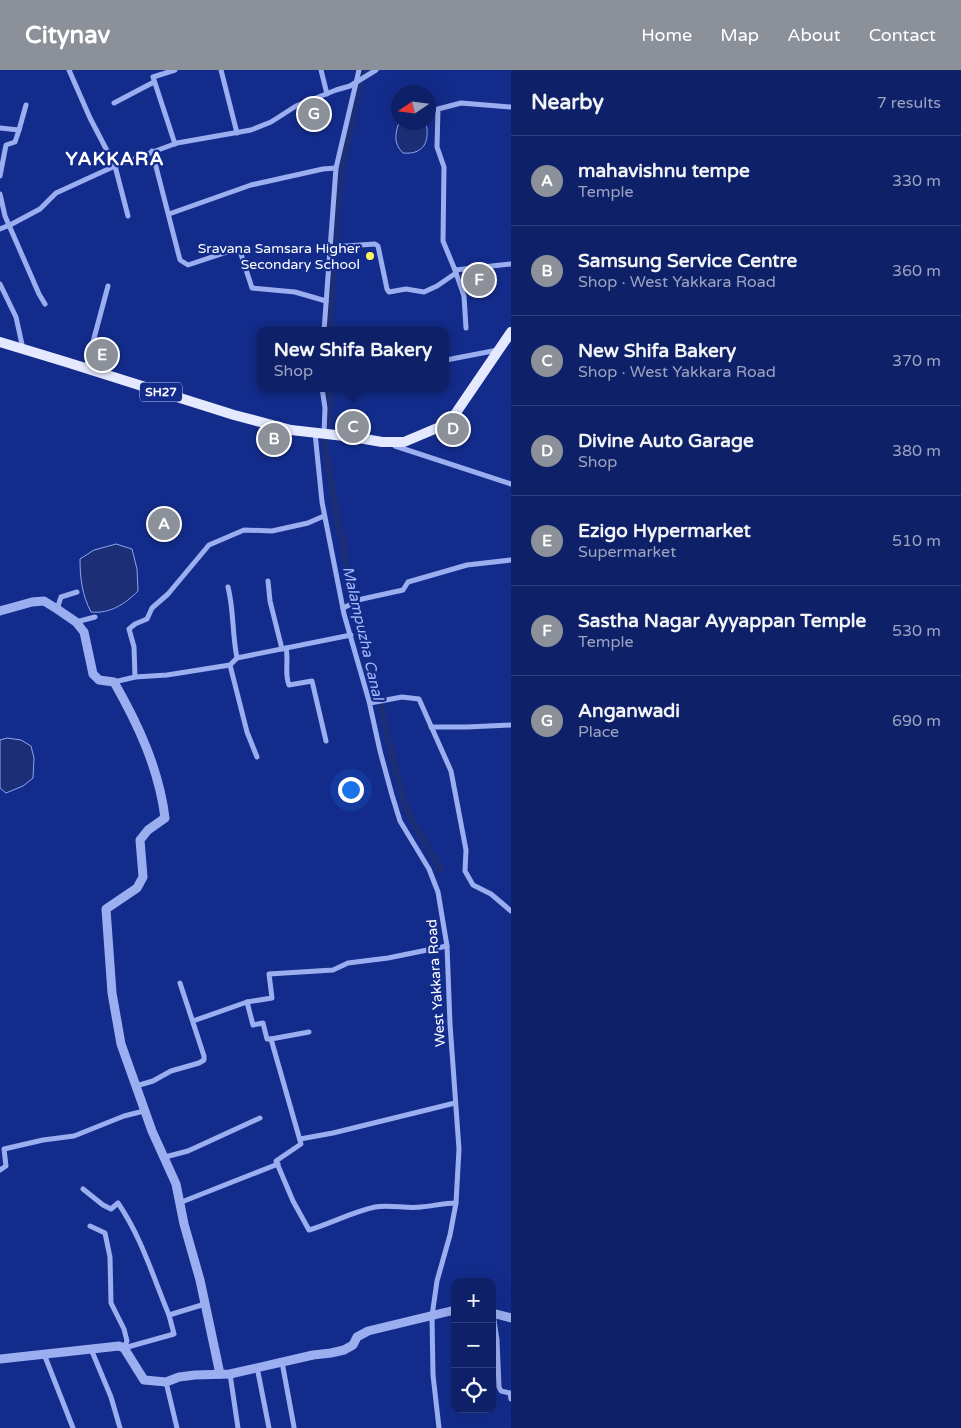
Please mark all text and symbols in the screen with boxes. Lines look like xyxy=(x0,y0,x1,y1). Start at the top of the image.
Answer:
text: Citynav xyxy=(25,21,110,50)
text: Home xyxy=(641,24,692,46)
text: Map xyxy=(720,24,759,46)
text: About xyxy=(787,24,841,46)
text: Contact xyxy=(869,24,936,46)
north arrow xyxy=(391,85,436,130)
text: Nearby xyxy=(531,90,604,115)
text: 7 results xyxy=(877,93,941,113)
pin: G xyxy=(298,95,330,133)
district label: YAKKARA xyxy=(65,148,165,170)
text: mahavishnu tempe xyxy=(578,160,750,182)
text: A xyxy=(541,171,553,191)
text: 330 m xyxy=(892,171,941,191)
text: Temple xyxy=(578,182,634,202)
place label: Sravana Samsara Higher Secondary School xyxy=(198,240,361,273)
marker: Sravana Samsara Higher Secondary School xyxy=(364,250,376,262)
text: Samsung Service Centre xyxy=(578,250,797,272)
pin: F xyxy=(463,261,495,299)
text: B xyxy=(541,261,553,281)
text: 360 m xyxy=(892,261,941,281)
text: Shop · West Yakkara Road xyxy=(578,272,776,292)
popup xyxy=(257,327,449,392)
pin: E xyxy=(86,336,118,374)
text: New Shifa Bakery xyxy=(274,339,432,361)
text: New Shifa Bakery xyxy=(578,340,736,362)
text: C xyxy=(541,351,553,371)
text: 370 m xyxy=(892,351,941,371)
text: Shop xyxy=(274,361,313,381)
text: Shop · West Yakkara Road xyxy=(578,362,776,382)
road number: SH27 xyxy=(140,383,182,402)
pin: C xyxy=(337,408,369,446)
pin: D xyxy=(437,410,469,448)
pin: B xyxy=(258,420,290,458)
text: Divine Auto Garage xyxy=(578,430,754,452)
text: D xyxy=(541,441,553,461)
text: 380 m xyxy=(892,441,941,461)
text: Shop xyxy=(578,452,617,472)
pin: A xyxy=(148,505,180,543)
text: Ezigo Hypermarket xyxy=(578,520,751,542)
text: E xyxy=(542,531,552,551)
text: 510 m xyxy=(892,531,941,551)
text: Supermarket xyxy=(578,542,676,562)
water label: Malampuzha Canal xyxy=(339,564,388,704)
text: Sastha Nagar Ayyappan Temple xyxy=(578,610,866,632)
text: F xyxy=(542,621,552,641)
text: 530 m xyxy=(892,621,941,641)
text: Temple xyxy=(578,632,634,652)
text: Anganwadi xyxy=(578,700,680,722)
text: G xyxy=(541,711,553,731)
text: 690 m xyxy=(892,711,941,731)
text: Place xyxy=(578,722,619,742)
your location xyxy=(338,777,364,803)
street label: West Yakkara Road xyxy=(423,919,449,1047)
map controls xyxy=(451,1278,496,1413)
button: + xyxy=(451,1278,496,1323)
button: − xyxy=(451,1323,496,1368)
button: locate xyxy=(451,1368,496,1413)

